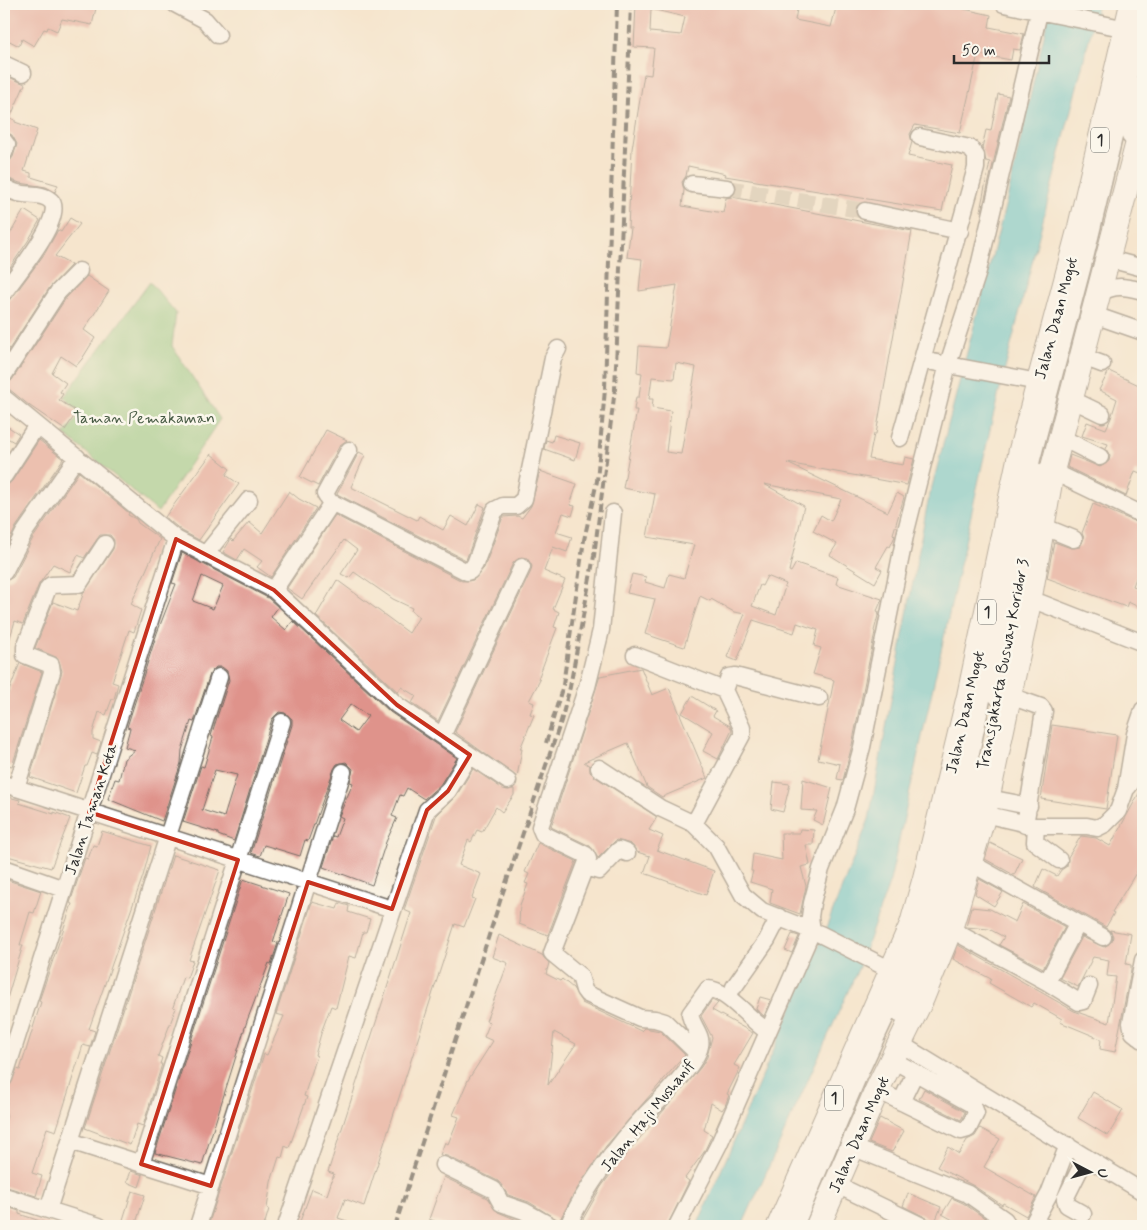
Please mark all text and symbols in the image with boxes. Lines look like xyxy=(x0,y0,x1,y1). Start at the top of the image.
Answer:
scale bar xyxy=(954,32,1050,64)
text: 50 m xyxy=(962,41,996,61)
road number: 1 xyxy=(1091,128,1109,152)
street label: Jalan Daan Mogot xyxy=(1030,255,1083,382)
park label: Taman Pemakaman xyxy=(73,408,215,429)
street label: Transjakarta Busway Koridor 3 xyxy=(973,557,1034,772)
road number: 1 xyxy=(978,600,996,624)
street label: Jalan Daan Mogot xyxy=(941,649,990,776)
street label: Jalan Taman Kota xyxy=(60,741,123,878)
street label: Jalan Haji Mushanif xyxy=(596,1055,700,1177)
street label: Jalan Daan Mogot xyxy=(824,1073,895,1196)
road number: 1 xyxy=(825,1086,843,1110)
north arrow xyxy=(1064,1148,1114,1198)
text: U xyxy=(1093,1168,1111,1179)

